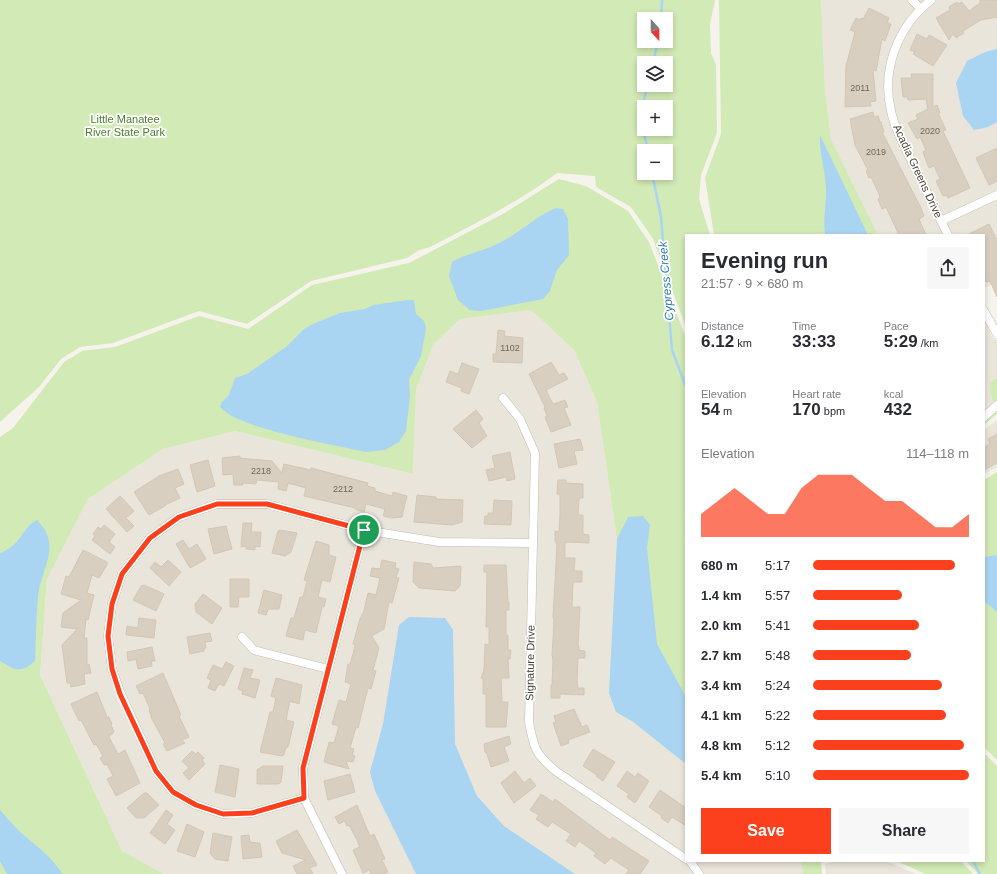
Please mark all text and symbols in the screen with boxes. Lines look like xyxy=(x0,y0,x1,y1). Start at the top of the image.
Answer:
north arrow xyxy=(637,12,673,48)
map controls xyxy=(637,12,673,180)
button: layers xyxy=(637,56,673,92)
house number: 2011 xyxy=(850,83,870,93)
button: + xyxy=(637,100,673,136)
park label: Little Manatee River State Park xyxy=(85,113,166,138)
street label: Acadia Greens Drive xyxy=(891,122,945,220)
house number: 2020 xyxy=(920,126,940,136)
button: − xyxy=(637,144,673,180)
house number: 2019 xyxy=(866,147,886,157)
water label: Cypress Creek xyxy=(655,240,676,321)
button: share xyxy=(927,247,969,289)
text: Evening run xyxy=(701,248,828,273)
text: 21:57 · 9 × 680 m xyxy=(701,276,803,291)
text: Distance xyxy=(701,320,744,332)
text: Time xyxy=(792,320,816,332)
text: Pace xyxy=(884,320,909,332)
text: 6.12 xyxy=(701,332,734,351)
text: 33:33 xyxy=(792,332,836,351)
text: 5:29 xyxy=(884,332,918,351)
text: km xyxy=(734,337,752,349)
text: /km xyxy=(918,337,938,349)
house number: 1102 xyxy=(500,343,520,353)
text: Elevation xyxy=(701,388,746,400)
text: Heart rate xyxy=(792,388,841,400)
text: kcal xyxy=(884,388,903,400)
text: 54 xyxy=(701,400,720,419)
text: 170 xyxy=(792,400,821,419)
text: 432 xyxy=(884,400,912,419)
text: m xyxy=(720,405,732,417)
text: bpm xyxy=(821,405,845,417)
text: Elevation xyxy=(701,446,754,461)
text: 114–118 m xyxy=(906,446,969,461)
house number: 2218 xyxy=(251,466,271,476)
house number: 2212 xyxy=(333,484,353,494)
pin xyxy=(347,513,381,547)
icon: arrive xyxy=(353,519,375,541)
text: 680 m xyxy=(701,558,738,573)
text: 5:17 xyxy=(765,558,790,573)
text: 1.4 km xyxy=(701,588,741,603)
text: 5:57 xyxy=(765,588,790,603)
text: 2.0 km xyxy=(701,618,741,633)
text: 5:41 xyxy=(765,618,790,633)
street label: Signature Drive xyxy=(523,625,537,701)
text: 2.7 km xyxy=(701,648,741,663)
text: 5:48 xyxy=(765,648,790,663)
text: 3.4 km xyxy=(701,678,741,693)
text: 5:24 xyxy=(765,678,790,693)
text: 4.1 km xyxy=(701,708,741,723)
text: 5:22 xyxy=(765,708,790,723)
text: 4.8 km xyxy=(701,738,741,753)
text: 5:12 xyxy=(765,738,790,753)
text: 5.4 km xyxy=(701,768,741,783)
text: 5:10 xyxy=(765,768,790,783)
button: Save xyxy=(701,808,831,854)
button: Share xyxy=(839,808,969,854)

